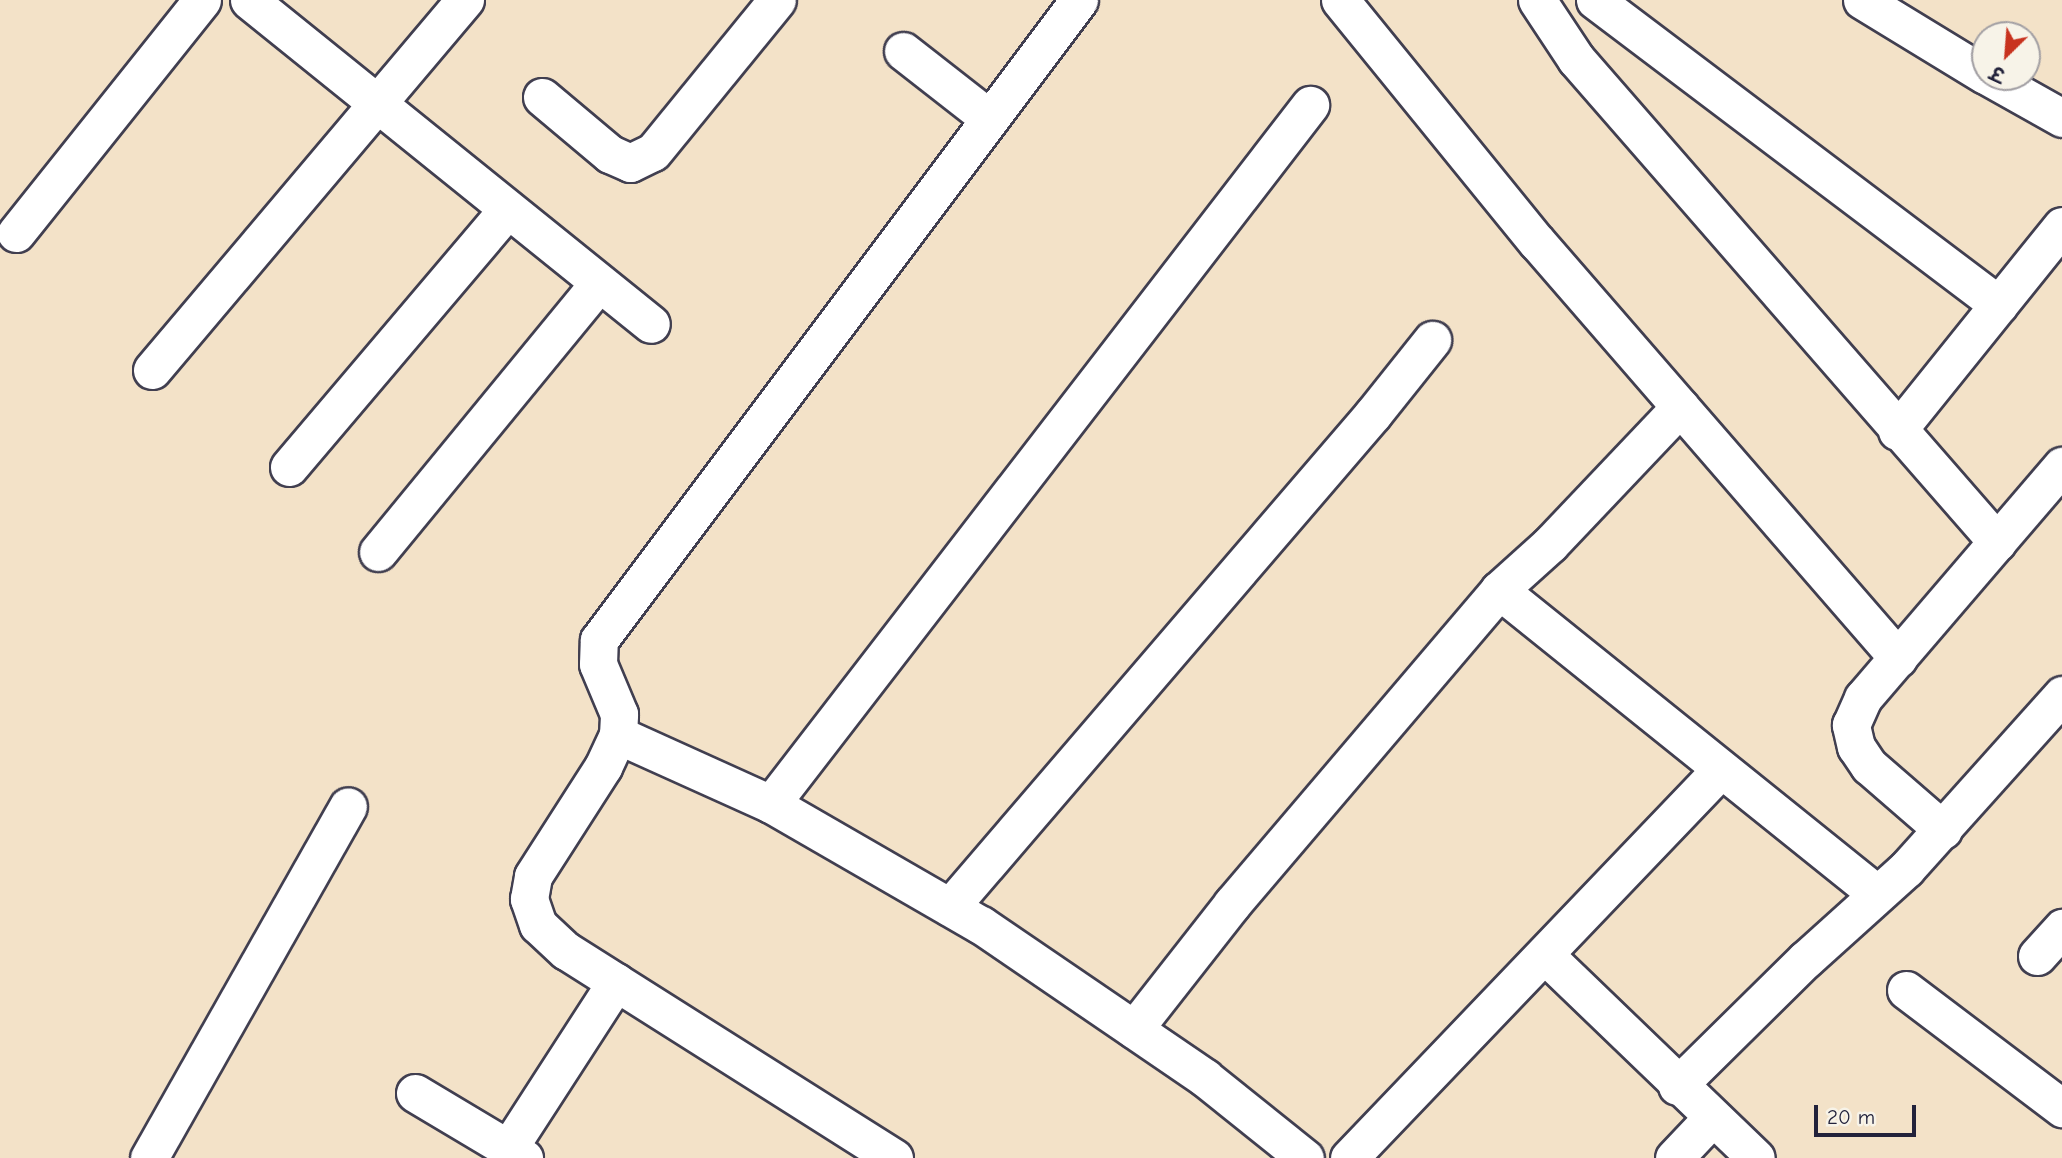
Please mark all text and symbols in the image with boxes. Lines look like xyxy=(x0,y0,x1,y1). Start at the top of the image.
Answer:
north arrow xyxy=(1971,21,2041,91)
text: उ xyxy=(1988,61,2008,86)
scale bar xyxy=(1817,1092,1918,1136)
text: 20 m xyxy=(1827,1105,1875,1129)

